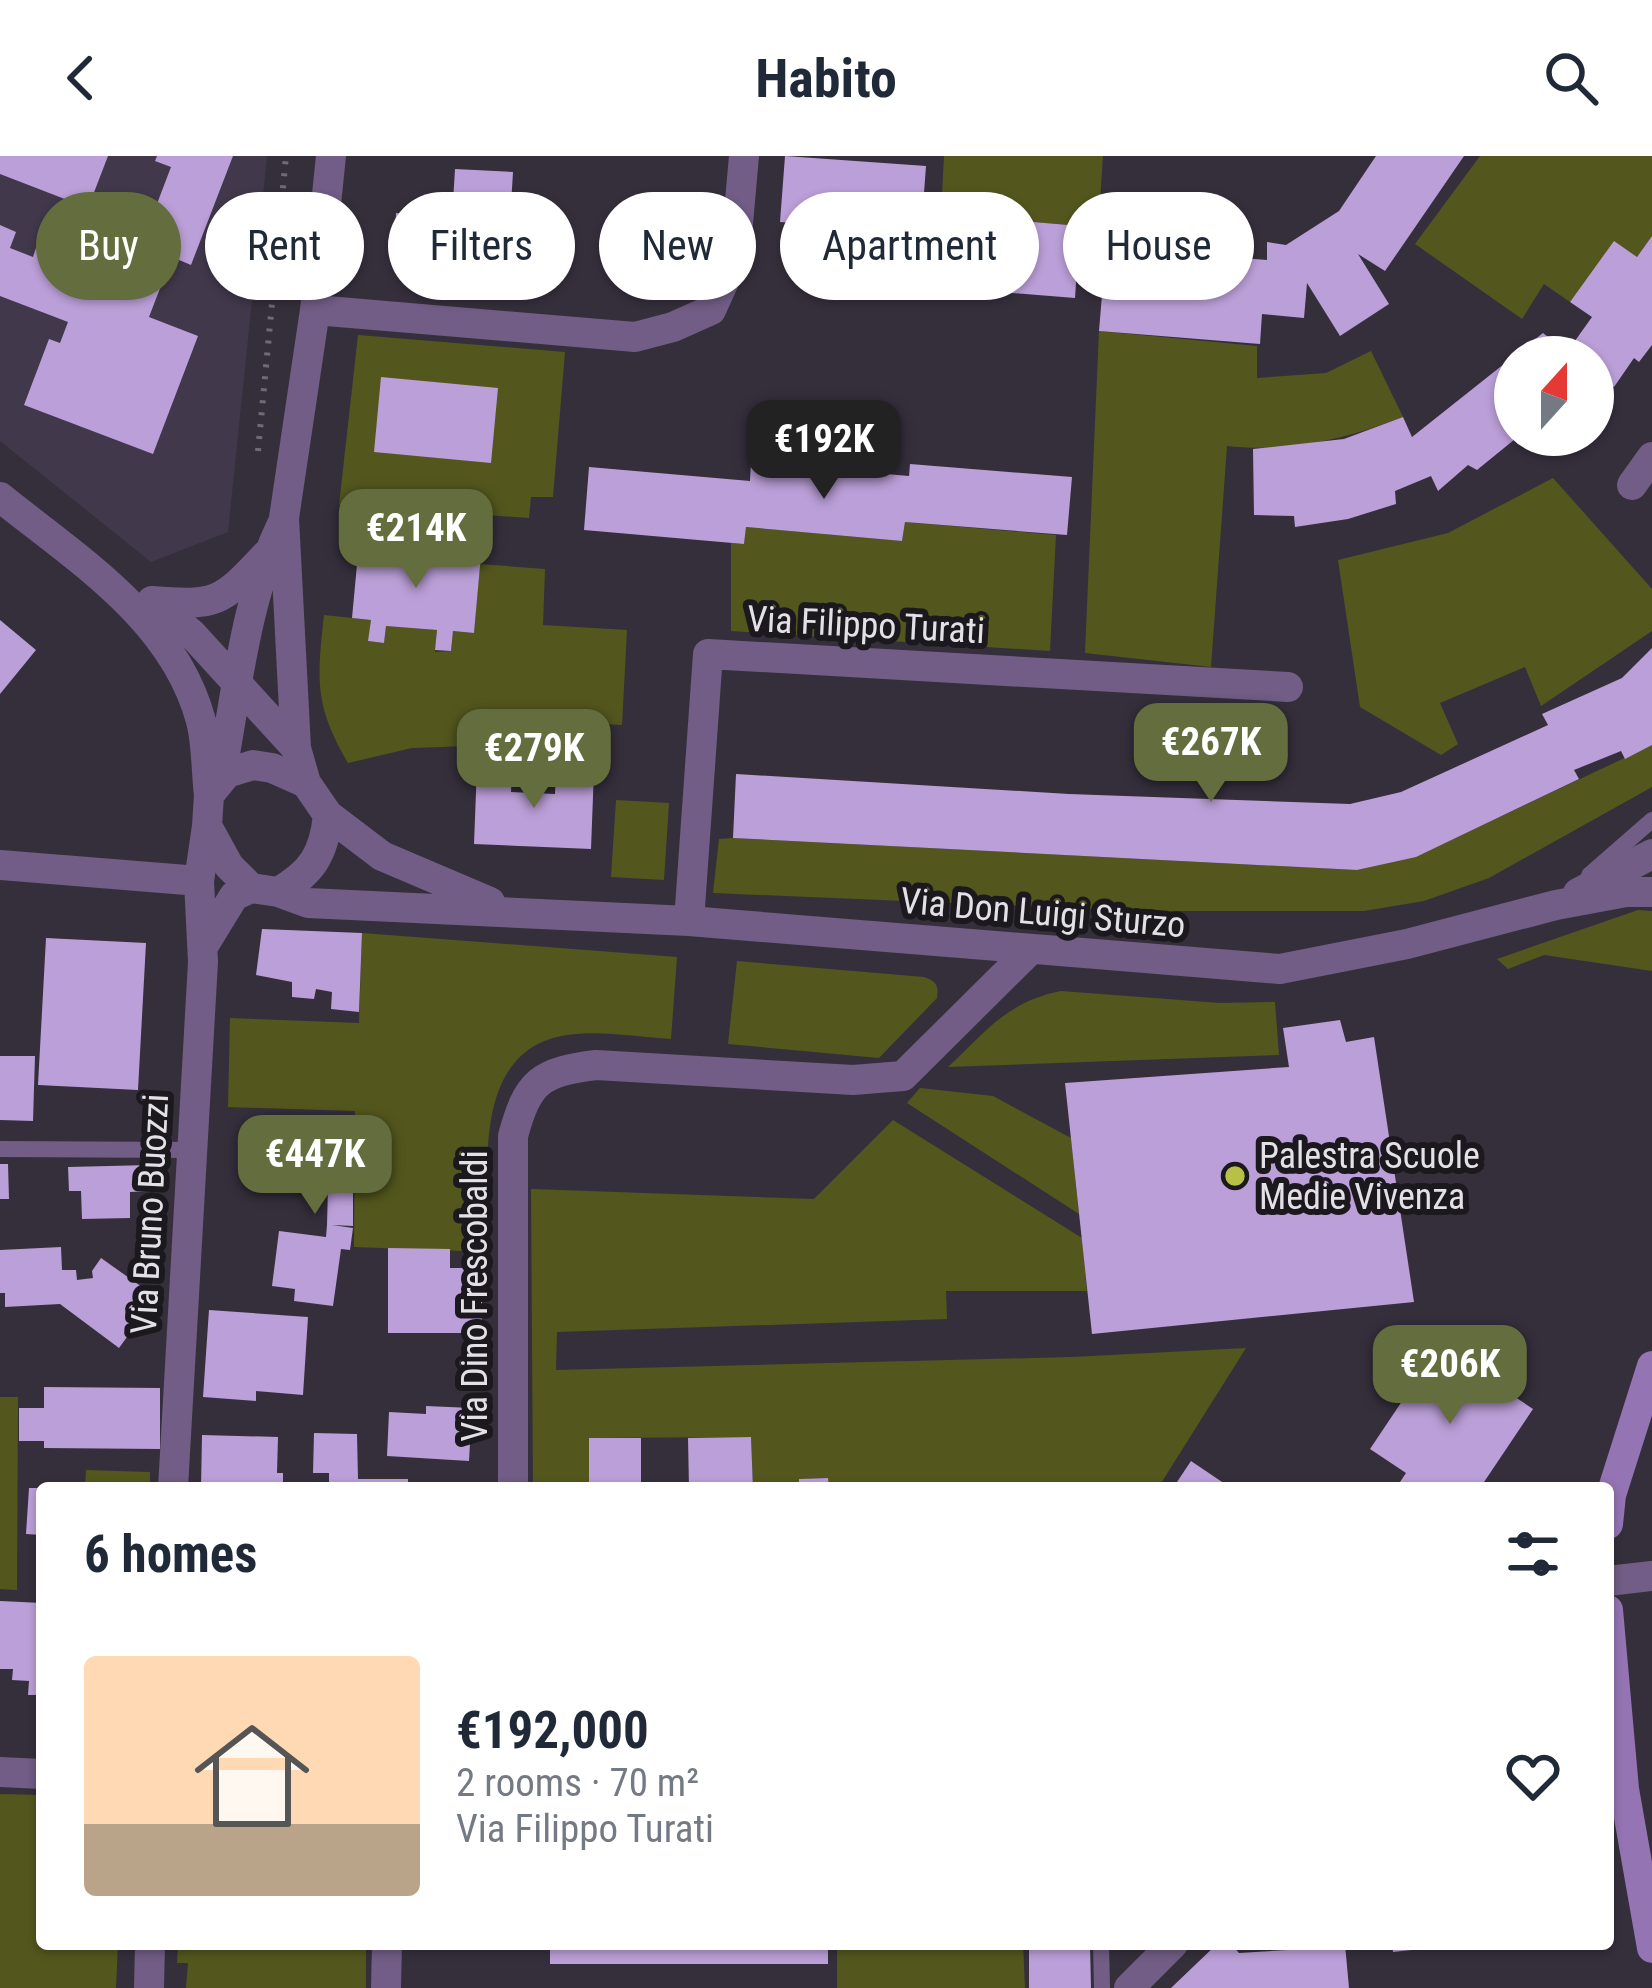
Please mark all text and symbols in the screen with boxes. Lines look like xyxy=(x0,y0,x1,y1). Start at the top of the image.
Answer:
icon: back xyxy=(48,45,114,111)
icon: search xyxy=(1538,45,1604,111)
text: Habito xyxy=(755,47,897,110)
chip: Buy xyxy=(36,192,181,300)
chip: Rent xyxy=(205,192,364,300)
chip: Filters xyxy=(388,192,575,300)
chip: New xyxy=(599,192,756,300)
chip: Apartment xyxy=(780,192,1039,300)
chip: House xyxy=(1063,192,1254,300)
north arrow xyxy=(1494,336,1614,456)
map controls xyxy=(1494,336,1614,456)
pin: €192K xyxy=(740,400,908,502)
text: €192K xyxy=(774,416,874,462)
pin: €214K xyxy=(332,489,500,591)
text: €214K xyxy=(366,505,466,551)
street label: Via Filippo Turati xyxy=(746,598,986,652)
pin: €267K xyxy=(1127,703,1295,805)
pin: €279K xyxy=(450,709,618,811)
text: €267K xyxy=(1161,719,1261,765)
text: €279K xyxy=(484,725,584,771)
street label: Via Don Luigi Sturzo xyxy=(899,880,1187,946)
street label: Via Bruno Buozzi xyxy=(123,1093,177,1335)
pin: €447K xyxy=(231,1115,399,1217)
text: €447K xyxy=(265,1131,365,1177)
place label: Palestra Scuole Medie Vivenza xyxy=(1259,1135,1480,1218)
street label: Via Dino Frescobaldi xyxy=(454,1150,496,1442)
marker: Palestra Scuole Medie Vivenza xyxy=(1222,1163,1248,1189)
pin: €206K xyxy=(1366,1325,1534,1427)
text: €206K xyxy=(1400,1341,1500,1387)
icon: filters xyxy=(1500,1521,1566,1587)
text: 6 homes xyxy=(84,1525,257,1584)
text: €192,000 xyxy=(456,1701,649,1760)
icon: home xyxy=(180,1704,324,1848)
icon: heart xyxy=(1500,1743,1566,1809)
text: 2 rooms · 70 m² xyxy=(456,1760,699,1806)
text: Via Filippo Turati xyxy=(456,1806,714,1852)

